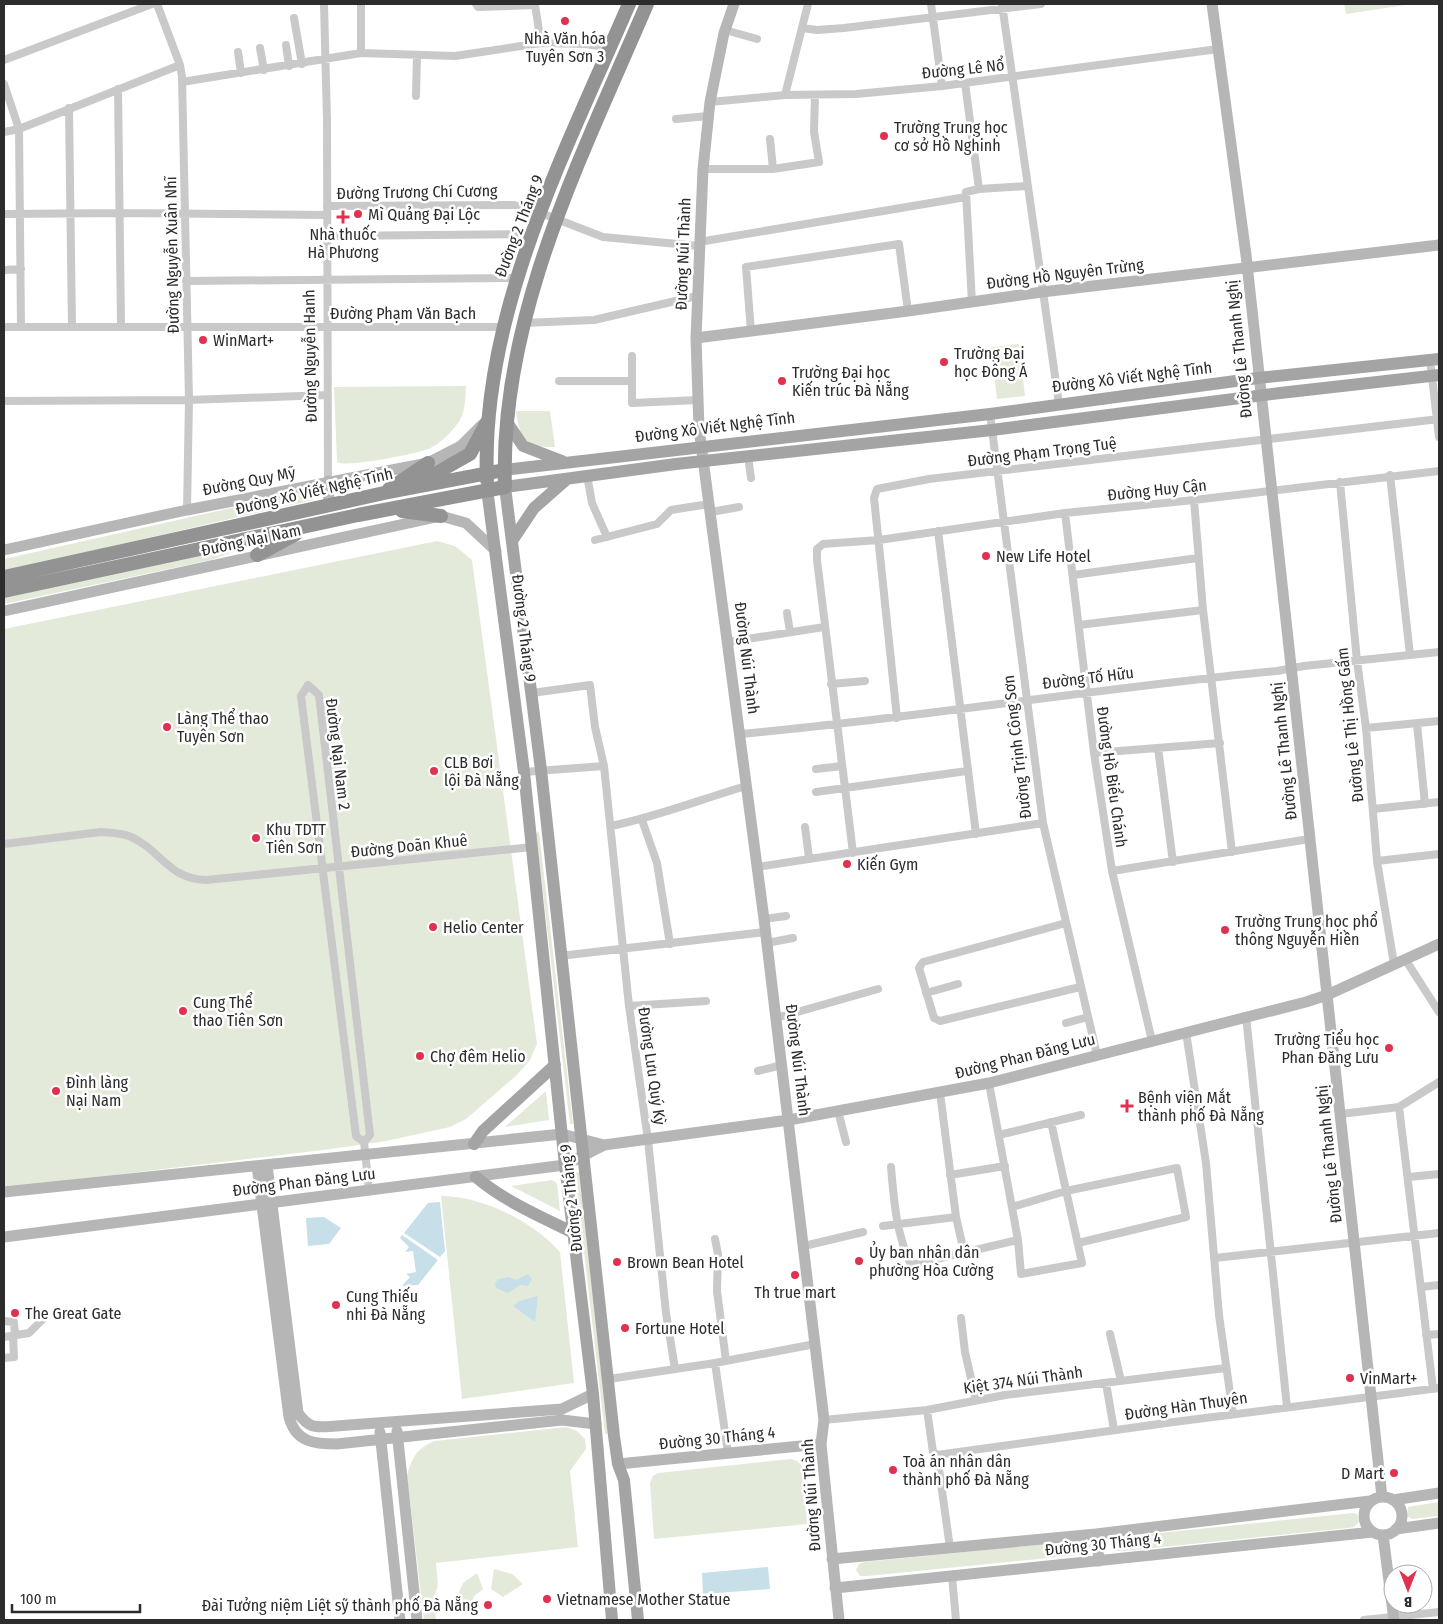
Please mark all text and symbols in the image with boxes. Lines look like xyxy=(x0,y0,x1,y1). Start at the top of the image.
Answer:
marker: Nhà Văn hóa Tuyên Sơn 3 xyxy=(559,15,571,27)
place label: Nhà Văn hóa Tuyên Sơn 3 xyxy=(524,29,606,66)
street label: Đường Lê Nổ xyxy=(921,54,1005,83)
place label: Trường Trung học cơ sở Hồ Nghinh xyxy=(894,118,1008,155)
marker: Trường Trung học cơ sở Hồ Nghinh xyxy=(878,130,890,142)
street label: Đường 2 Tháng 9 xyxy=(491,172,547,280)
street label: Đường Nguyễn Xuân Nhĩ xyxy=(161,175,183,334)
street label: Đường Trương Chí Cương xyxy=(336,181,498,203)
street label: Đường Núi Thành xyxy=(672,197,694,311)
place label: Mì Quảng Đại Lộc xyxy=(368,205,480,224)
marker: Mì Quảng Đại Lộc xyxy=(352,208,364,220)
marker: Nhà thuốc Hà Phương xyxy=(337,211,349,223)
place label: Nhà thuốc Hà Phương xyxy=(308,224,379,262)
street label: Đường Hồ Nguyên Trừng xyxy=(985,254,1145,293)
street label: Đường Lê Thanh Nghị xyxy=(1222,279,1256,419)
street label: Đường Nguyễn Hanh xyxy=(299,289,321,423)
street label: Đường Phạm Văn Bạch xyxy=(330,304,476,323)
place label: WinMart+ xyxy=(213,331,274,350)
marker: WinMart+ xyxy=(197,334,209,346)
place label: Trường Đại học Đông Á xyxy=(954,344,1028,381)
marker: Trường Đại học Đông Á xyxy=(938,356,950,368)
street label: Đường Xô Viết Nghệ Tĩnh xyxy=(1051,357,1213,396)
place label: Trường Đại học Kiến trúc Đà Nẵng xyxy=(792,363,909,400)
marker: Trường Đại học Kiến trúc Đà Nẵng xyxy=(776,375,788,387)
street label: Đường Xô Viết Nghệ Tĩnh xyxy=(634,407,796,446)
street label: Đường Phạm Trọng Tuệ xyxy=(966,433,1118,471)
street label: Đường Quy Mỹ xyxy=(201,463,298,499)
street label: Đường Xô Viết Nghệ Tĩnh xyxy=(233,463,395,518)
street label: Đường Huy Cận xyxy=(1106,475,1208,505)
street label: Đường Nại Nam xyxy=(199,520,303,560)
place label: New Life Hotel xyxy=(996,547,1091,566)
marker: New Life Hotel xyxy=(980,550,992,562)
street label: Đường 2 Tháng 9 xyxy=(508,573,540,683)
street label: Đường Núi Thành xyxy=(731,601,763,715)
street label: Đường Lê Thị Hồng Gấm xyxy=(1331,647,1368,803)
street label: Đường Tố Hữu xyxy=(1041,662,1135,693)
street label: Đường Trịnh Công Sơn xyxy=(999,674,1035,820)
street label: Đường Lê Thanh Nghị xyxy=(1267,681,1301,821)
street label: Đường Nại Nam 2 xyxy=(322,697,354,811)
street label: Đường Hồ Biểu Chánh xyxy=(1093,705,1132,849)
place label: Làng Thể thao Tuyên Sơn xyxy=(177,708,269,746)
marker: Làng Thể thao Tuyên Sơn xyxy=(161,721,173,733)
place label: CLB Bơi lội Đà Nẵng xyxy=(444,753,519,790)
marker: CLB Bơi lội Đà Nẵng xyxy=(428,765,440,777)
place label: Khu TDTT Tiên Sơn xyxy=(266,820,327,857)
street label: Đường Doãn Khuê xyxy=(350,830,468,862)
marker: Khu TDTT Tiên Sơn xyxy=(250,832,262,844)
place label: Kiến Gym xyxy=(857,854,918,874)
marker: Kiến Gym xyxy=(841,858,853,870)
place label: Trường Trung học phổ thông Nguyễn Hiền xyxy=(1235,911,1378,949)
place label: Helio Center xyxy=(443,918,524,937)
marker: Helio Center xyxy=(427,921,439,933)
marker: Trường Trung học phổ thông Nguyễn Hiền xyxy=(1219,924,1231,936)
place label: Cung Thể thao Tiên Sơn xyxy=(193,992,283,1030)
street label: Đường Núi Thành xyxy=(782,1003,814,1117)
marker: Cung Thể thao Tiên Sơn xyxy=(177,1005,189,1017)
street label: Đường Lưu Quý Kỳ xyxy=(634,1006,670,1127)
street label: Đường Phan Đăng Lưu xyxy=(953,1029,1097,1083)
place label: Trường Tiểu học Phan Đăng Lưu xyxy=(1274,1029,1379,1067)
marker: Trường Tiểu học Phan Đăng Lưu xyxy=(1383,1042,1395,1054)
place label: Chợ đêm Helio xyxy=(430,1047,526,1066)
marker: Chợ đêm Helio xyxy=(414,1050,426,1062)
place label: Đình làng Nại Nam xyxy=(66,1073,129,1110)
street label: Đường Lê Thanh Nghị xyxy=(1312,1084,1346,1224)
marker: Đình làng Nại Nam xyxy=(50,1085,62,1097)
place label: Bệnh viện Mắt thành phố Đà Nẵng xyxy=(1138,1087,1264,1125)
marker: Bệnh viện Mắt thành phố Đà Nẵng xyxy=(1120,1099,1134,1113)
street label: Đường 2 Tháng 9 xyxy=(556,1143,586,1253)
street label: Đường Phan Đăng Lưu xyxy=(231,1164,377,1200)
place label: Ủy ban nhân dân phường Hòa Cường xyxy=(869,1241,994,1280)
place label: Brown Bean Hotel xyxy=(627,1253,744,1272)
marker: Ủy ban nhân dân phường Hòa Cường xyxy=(853,1255,865,1267)
marker: Brown Bean Hotel xyxy=(611,1256,623,1268)
marker: Th true mart xyxy=(789,1269,801,1281)
place label: Th true mart xyxy=(754,1283,836,1302)
place label: Cung Thiếu nhi Đà Nẵng xyxy=(346,1286,426,1324)
marker: Cung Thiếu nhi Đà Nẵng xyxy=(330,1299,342,1311)
place label: The Great Gate xyxy=(25,1304,121,1323)
marker: The Great Gate xyxy=(9,1307,21,1319)
place label: Fortune Hotel xyxy=(635,1319,724,1338)
marker: Fortune Hotel xyxy=(619,1322,631,1334)
street label: Kiệt 374 Núi Thành xyxy=(962,1362,1084,1398)
place label: VinMart+ xyxy=(1360,1369,1417,1388)
marker: VinMart+ xyxy=(1344,1372,1356,1384)
street label: Đường Hàn Thuyên xyxy=(1123,1388,1249,1424)
street label: Đường 30 Tháng 4 xyxy=(658,1422,776,1454)
street label: Đường Núi Thành xyxy=(798,1438,824,1552)
place label: Toà án nhân dân thành phố Đà Nẵng xyxy=(903,1452,1029,1489)
marker: Toà án nhân dân thành phố Đà Nẵng xyxy=(887,1464,899,1476)
place label: D Mart xyxy=(1341,1464,1385,1483)
marker: D Mart xyxy=(1388,1467,1400,1479)
street label: Đường 30 Tháng 4 xyxy=(1044,1528,1162,1560)
north arrow xyxy=(1383,1564,1433,1614)
scale bar xyxy=(12,1582,140,1614)
text: 100 m xyxy=(20,1590,57,1608)
place label: Vietnamese Mother Statue xyxy=(557,1590,730,1609)
marker: Vietnamese Mother Statue xyxy=(541,1593,553,1605)
text: B xyxy=(1404,1593,1412,1610)
place label: Đài Tưởng niệm Liệt sỹ thành phố Đà Nẵng xyxy=(202,1595,478,1615)
marker: Đài Tưởng niệm Liệt sỹ thành phố Đà Nẵng xyxy=(482,1599,494,1611)

